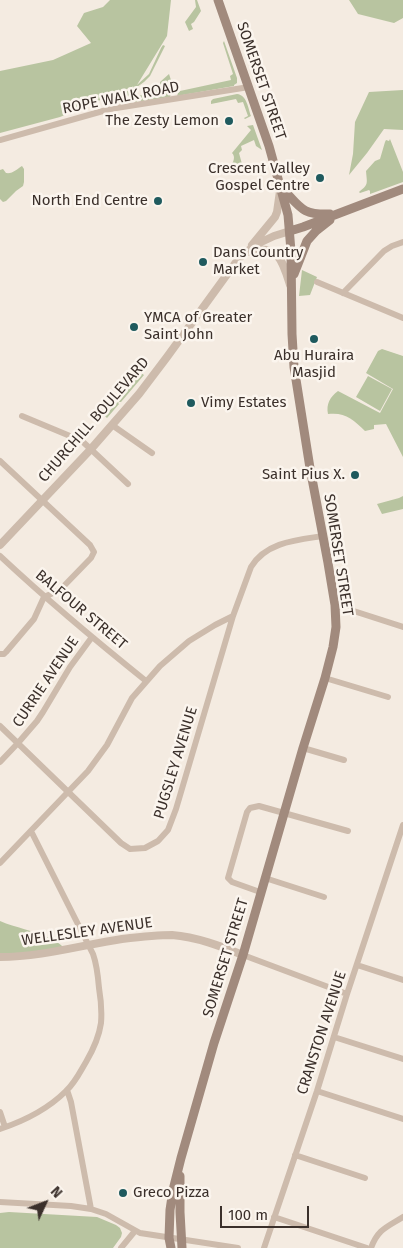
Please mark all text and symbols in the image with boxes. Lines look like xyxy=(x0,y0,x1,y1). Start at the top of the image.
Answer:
street label: SOMERSET STREET xyxy=(232,20,290,142)
street label: ROPE WALK ROAD xyxy=(61,78,181,118)
place label: The Zesty Lemon xyxy=(105,112,219,130)
marker: The Zesty Lemon xyxy=(223,115,235,127)
place label: Crescent Valley Gospel Centre xyxy=(208,160,310,195)
marker: Crescent Valley Gospel Centre xyxy=(314,172,326,184)
place label: North End Centre xyxy=(31,192,148,210)
marker: North End Centre xyxy=(152,195,164,207)
place label: Dans Country Market xyxy=(213,244,303,279)
marker: Dans Country Market xyxy=(197,256,209,268)
place label: YMCA of Greater Saint John xyxy=(144,309,252,344)
marker: YMCA of Greater Saint John xyxy=(128,321,140,333)
marker: Abu Huraira Masjid xyxy=(308,333,320,345)
place label: Abu Huraira Masjid xyxy=(274,347,354,382)
street label: CHURCHILL BOULEVARD xyxy=(35,354,153,486)
place label: Vimy Estates xyxy=(201,394,286,412)
marker: Vimy Estates xyxy=(185,397,197,409)
place label: Saint Pius X. xyxy=(262,466,345,484)
marker: Saint Pius X. xyxy=(349,469,361,481)
street label: SOMERSET STREET xyxy=(319,493,357,617)
street label: BALFOUR STREET xyxy=(32,566,130,654)
street label: CURRIE AVENUE xyxy=(9,633,83,731)
street label: PUGSLEY AVENUE xyxy=(150,704,202,822)
street label: SOMERSET STREET xyxy=(199,896,253,1020)
street label: WELLESLEY AVENUE xyxy=(20,914,154,950)
street label: CRANSTON AVENUE xyxy=(294,969,350,1097)
north arrow xyxy=(20,1178,70,1228)
text: N xyxy=(47,1183,66,1202)
place label: Greco Pizza xyxy=(133,1184,210,1202)
marker: Greco Pizza xyxy=(117,1187,129,1199)
scale bar xyxy=(223,1196,312,1228)
text: 100 m xyxy=(228,1206,268,1224)

